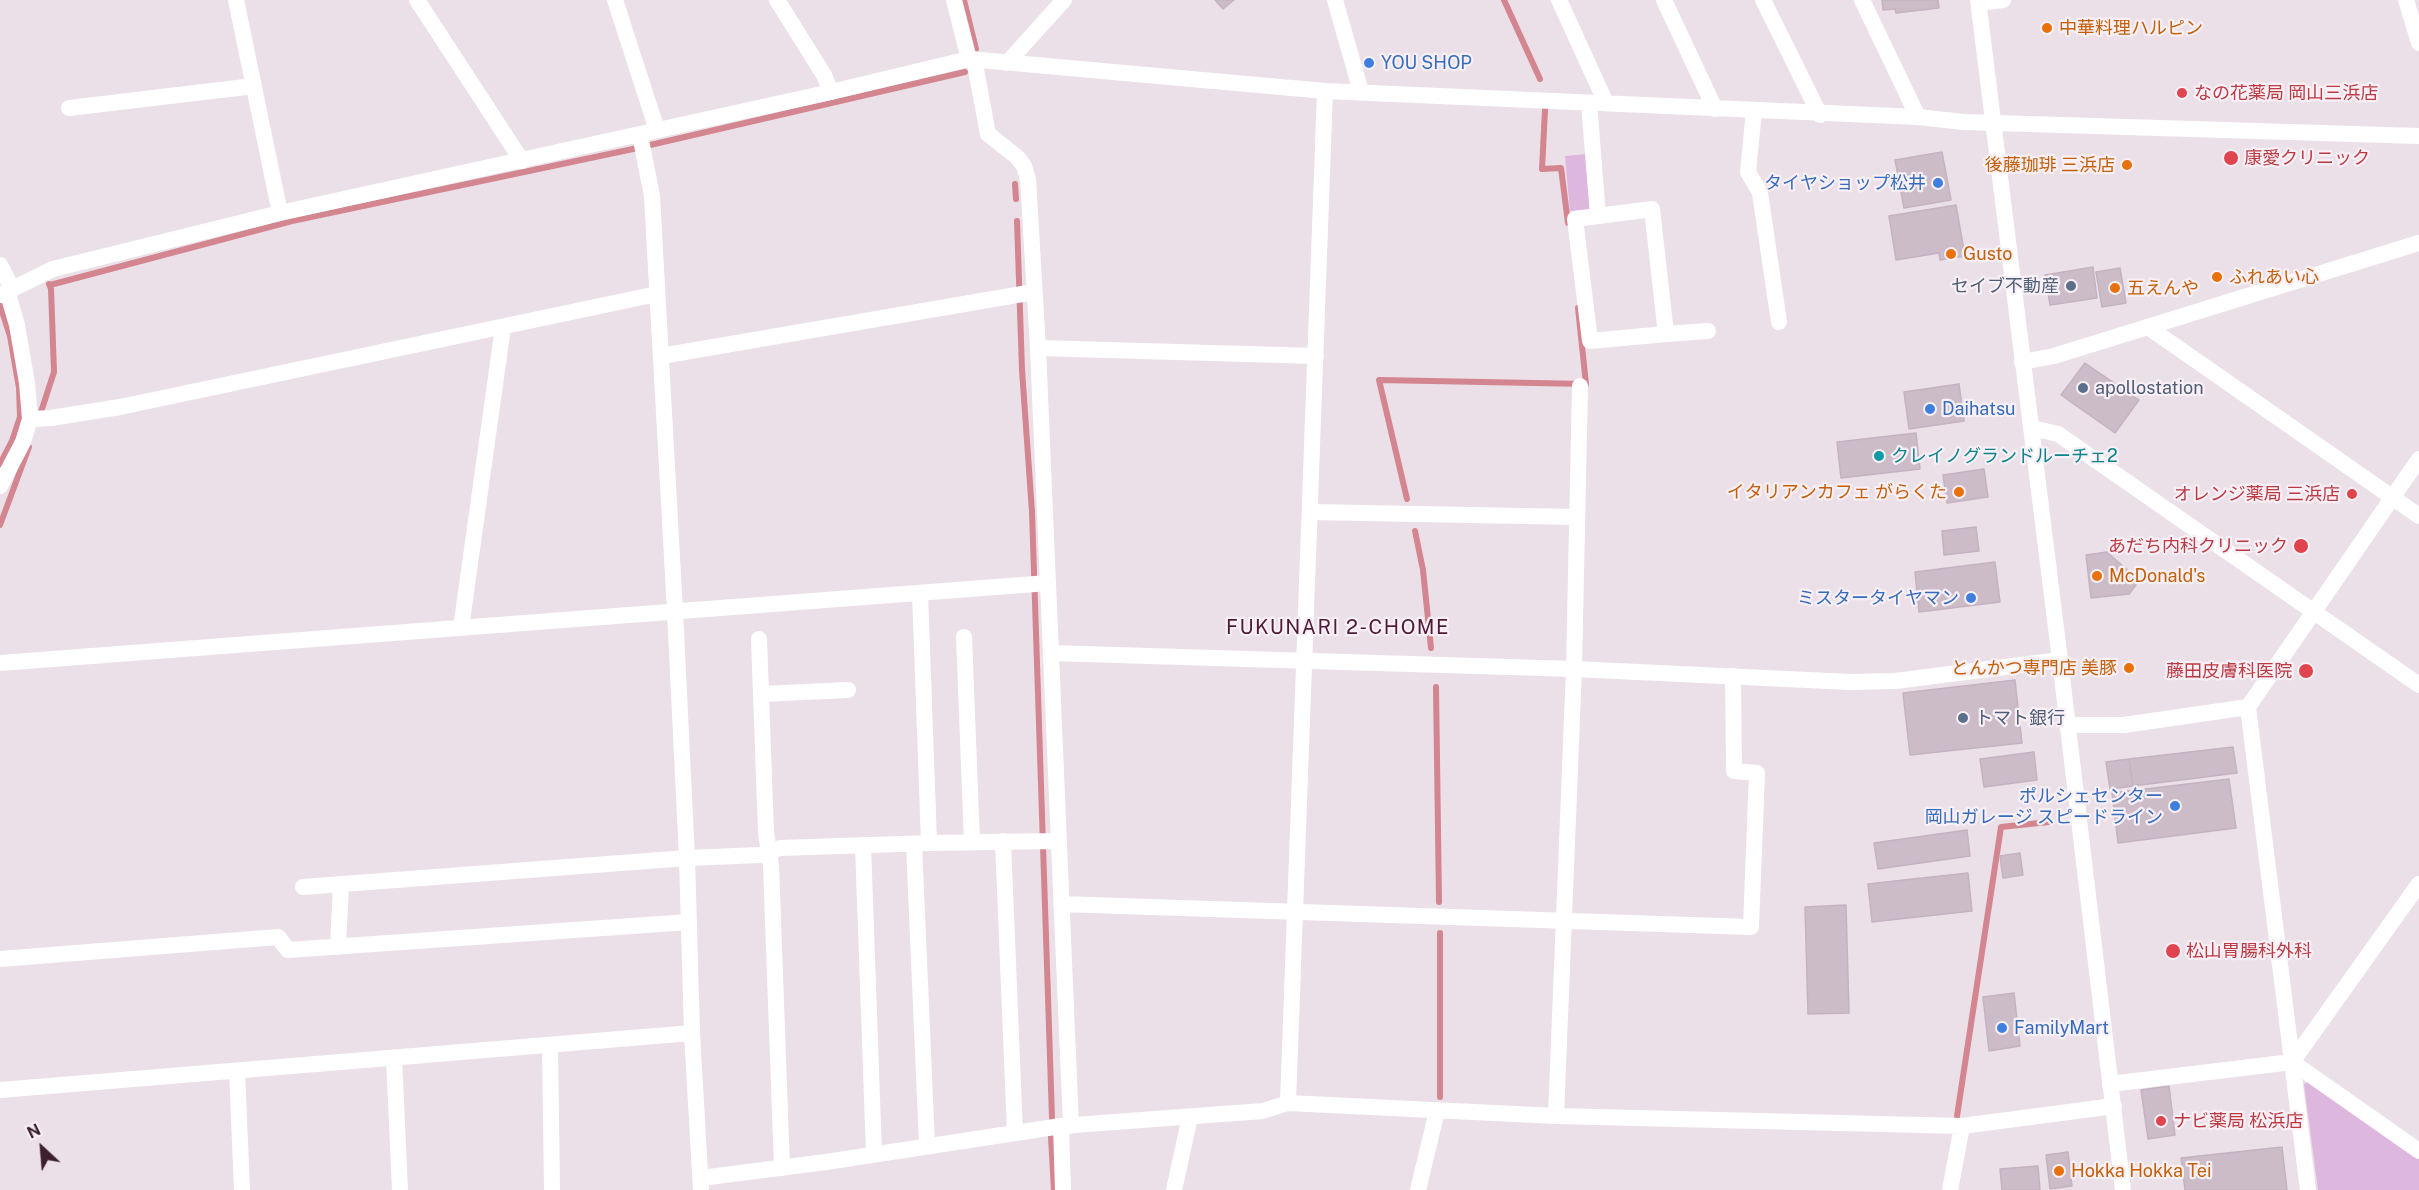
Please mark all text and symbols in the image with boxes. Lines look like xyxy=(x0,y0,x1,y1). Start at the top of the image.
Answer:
place label: 中華料理ハルピン xyxy=(2059,17,2203,39)
marker: 中華料理ハルピン xyxy=(2040,21,2054,35)
place label: YOU SHOP xyxy=(1381,52,1472,74)
marker: YOU SHOP xyxy=(1362,56,1376,70)
place label: なの花薬局 岡山三浜店 xyxy=(2194,82,2378,104)
marker: なの花薬局 岡山三浜店 xyxy=(2175,86,2189,100)
place label: 康愛クリニック xyxy=(2244,147,2370,169)
marker: 康愛クリニック xyxy=(2222,149,2240,167)
place label: 後藤珈琲 三浜店 xyxy=(1985,154,2115,176)
marker: 後藤珈琲 三浜店 xyxy=(2120,158,2134,172)
place label: タイヤショップ松井 xyxy=(1764,172,1926,194)
marker: タイヤショップ松井 xyxy=(1931,176,1945,190)
place label: Gusto xyxy=(1963,243,2012,265)
marker: Gusto xyxy=(1944,247,1958,261)
place label: ふれあい心 xyxy=(2229,266,2319,288)
marker: ふれあい心 xyxy=(2210,270,2224,284)
place label: セイブ不動産 xyxy=(1951,275,2059,297)
place label: 五えんや xyxy=(2127,277,2199,299)
marker: セイブ不動産 xyxy=(2064,279,2078,293)
marker: 五えんや xyxy=(2108,281,2122,295)
place label: apollostation xyxy=(2095,377,2204,399)
marker: apollostation xyxy=(2076,381,2090,395)
place label: Daihatsu xyxy=(1942,398,2015,420)
marker: Daihatsu xyxy=(1923,402,1937,416)
place label: クレイノグランドルーチェ2 xyxy=(1891,445,2118,467)
marker: クレイノグランドルーチェ2 xyxy=(1872,449,1886,463)
place label: イタリアンカフェ がらくた xyxy=(1727,481,1947,503)
place label: オレンジ薬局 三浜店 xyxy=(2174,483,2340,505)
marker: イタリアンカフェ がらくた xyxy=(1952,485,1966,499)
marker: オレンジ薬局 三浜店 xyxy=(2345,487,2359,501)
place label: あだち内科クリニック xyxy=(2108,535,2288,557)
marker: あだち内科クリニック xyxy=(2292,537,2310,555)
place label: McDonald's xyxy=(2109,565,2205,587)
marker: McDonald's xyxy=(2090,569,2104,583)
place label: ミスタータイヤマン xyxy=(1797,587,1959,609)
marker: ミスタータイヤマン xyxy=(1964,591,1978,605)
district label: FUKUNARI 2-CHOME xyxy=(1226,616,1450,640)
place label: とんかつ専門店 美豚 xyxy=(1951,657,2117,679)
place label: 藤田皮膚科医院 xyxy=(2166,660,2292,682)
marker: とんかつ専門店 美豚 xyxy=(2122,661,2136,675)
marker: 藤田皮膚科医院 xyxy=(2297,662,2315,680)
place label: トマト銀行 xyxy=(1975,707,2065,729)
marker: トマト銀行 xyxy=(1956,711,1970,725)
place label: ポルシェセンター 岡山ガレージ スピードライン xyxy=(1925,785,2163,828)
marker: ポルシェセンター 岡山ガレージ スピードライン xyxy=(2168,799,2182,813)
place label: 松山胃腸科外科 xyxy=(2186,940,2312,962)
marker: 松山胃腸科外科 xyxy=(2164,942,2182,960)
place label: FamilyMart xyxy=(2014,1017,2109,1039)
marker: FamilyMart xyxy=(1995,1021,2009,1035)
place label: ナビ薬局 松浜店 xyxy=(2173,1110,2303,1132)
marker: ナビ薬局 松浜店 xyxy=(2154,1114,2168,1128)
north arrow xyxy=(12,1118,72,1178)
text: N xyxy=(24,1120,44,1143)
place label: Hokka Hokka Tei xyxy=(2071,1160,2211,1182)
marker: Hokka Hokka Tei xyxy=(2052,1164,2066,1178)

